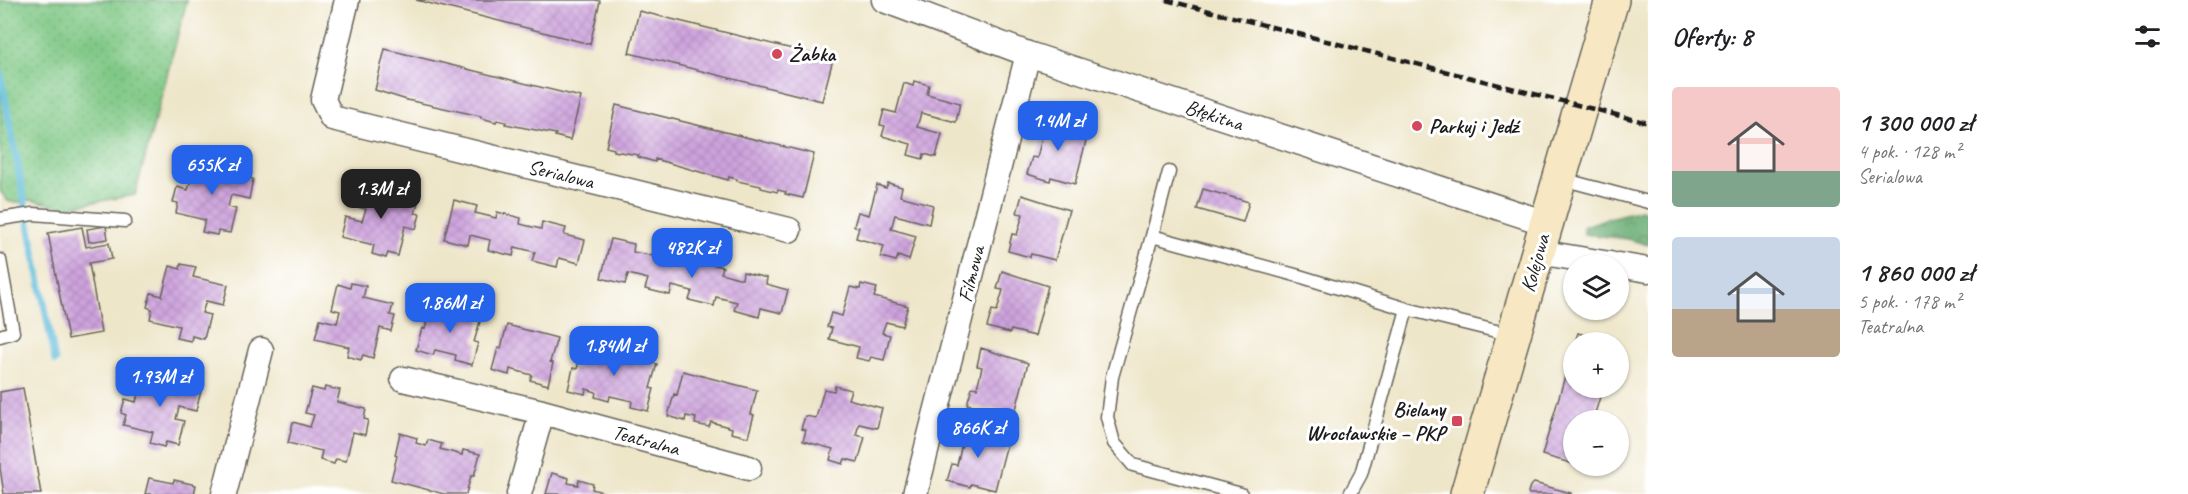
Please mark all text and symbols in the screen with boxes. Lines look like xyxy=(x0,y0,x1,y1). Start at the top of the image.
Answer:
text: Oferty: 8 xyxy=(1672,20,1752,53)
icon: filters xyxy=(2131,20,2164,53)
place label: Żabka xyxy=(789,41,837,67)
marker: Żabka xyxy=(770,47,784,61)
street label: Błękitna xyxy=(1182,94,1248,137)
pin: 1.4M zł xyxy=(1003,101,1113,152)
text: 1 300 000 zł xyxy=(1858,106,1973,139)
text: 1.4M zł xyxy=(1032,108,1084,133)
icon: home xyxy=(1720,111,1792,183)
place label: Parkuj i Jedź xyxy=(1429,113,1521,139)
marker: Parkuj i Jedź xyxy=(1410,119,1424,133)
text: 4 pok. · 128 m² xyxy=(1858,139,1961,164)
pin: 655K zł xyxy=(157,145,267,196)
text: 655K zł xyxy=(186,152,238,177)
street label: Serialowa xyxy=(525,153,598,195)
text: Serialowa xyxy=(1858,164,1922,189)
pin: 1.3M zł xyxy=(326,169,436,220)
text: 1.3M zł xyxy=(355,176,407,201)
pin: 482K zł xyxy=(637,228,747,279)
street label: Kolejowa xyxy=(1514,229,1556,295)
text: 482K zł xyxy=(666,235,718,260)
street label: Filmowa xyxy=(951,241,991,305)
map controls xyxy=(1563,254,1629,476)
button: layers xyxy=(1563,254,1629,320)
text: 1 860 000 zł xyxy=(1858,256,1973,289)
icon: home xyxy=(1720,261,1792,333)
pin: 1.86M zł xyxy=(388,283,512,334)
text: 5 pok. · 178 m² xyxy=(1858,289,1961,314)
text: 1.86M zł xyxy=(419,290,481,315)
text: Teatralna xyxy=(1858,314,1923,339)
pin: 1.84M zł xyxy=(552,326,676,377)
button: + xyxy=(1563,332,1629,398)
text: 1.84M zł xyxy=(583,333,645,358)
pin: 1.93M zł xyxy=(98,357,222,408)
text: 1.93M zł xyxy=(130,364,190,389)
place label: Bielany Wrocławskie – PKP xyxy=(1306,396,1448,446)
pin: 866K zł xyxy=(923,408,1033,459)
button: − xyxy=(1563,410,1629,476)
marker: Bielany Wrocławskie – PKP xyxy=(1450,414,1464,428)
text: 866K zł xyxy=(951,415,1005,440)
street label: Teatralna xyxy=(610,419,684,462)

